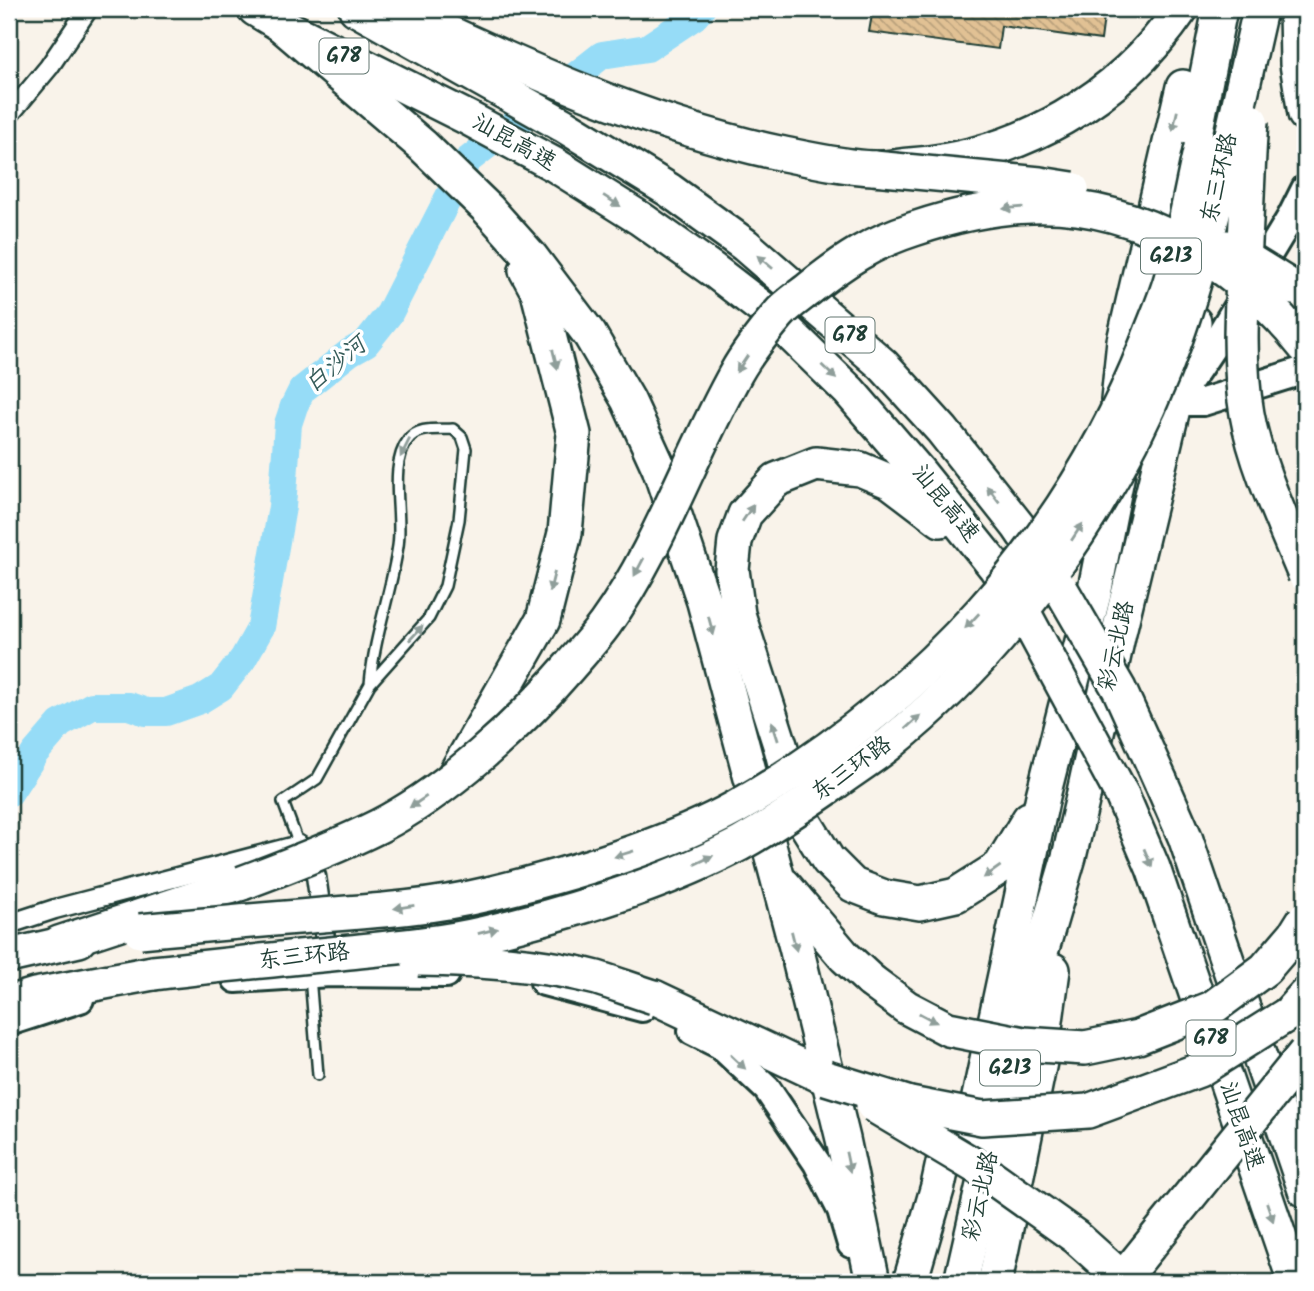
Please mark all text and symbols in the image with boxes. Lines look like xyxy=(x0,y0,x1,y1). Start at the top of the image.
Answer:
road number: G78 xyxy=(320,38,368,74)
street label: 汕昆高速 xyxy=(465,105,563,181)
one-way arrow xyxy=(1169,110,1180,132)
street label: 东三环路 xyxy=(1192,129,1248,227)
one-way arrow xyxy=(603,195,622,208)
one-way arrow xyxy=(1002,203,1024,214)
road number: G213 xyxy=(1141,238,1201,274)
one-way arrow xyxy=(757,255,774,270)
road number: G78 xyxy=(826,318,874,352)
water label: 白沙河 xyxy=(296,324,379,403)
one-way arrow xyxy=(550,348,561,370)
one-way arrow xyxy=(735,355,749,373)
one-way arrow xyxy=(820,363,837,380)
one-way arrow xyxy=(400,438,411,458)
street label: 汕昆高速 xyxy=(902,457,988,551)
one-way arrow xyxy=(986,485,1000,503)
one-way arrow xyxy=(742,503,755,523)
one-way arrow xyxy=(1071,522,1084,542)
one-way arrow xyxy=(633,557,645,577)
one-way arrow xyxy=(547,571,557,592)
street label: 彩云北路 xyxy=(1089,597,1145,695)
one-way arrow xyxy=(965,612,981,629)
one-way arrow xyxy=(706,616,716,637)
one-way arrow xyxy=(407,625,423,642)
one-way arrow xyxy=(904,714,922,730)
one-way arrow xyxy=(769,720,780,741)
street label: 东三环路 xyxy=(804,727,900,811)
one-way arrow xyxy=(409,795,428,808)
one-way arrow xyxy=(1143,847,1154,868)
one-way arrow xyxy=(614,849,635,860)
one-way arrow xyxy=(693,855,714,866)
one-way arrow xyxy=(983,865,1001,879)
one-way arrow xyxy=(393,902,415,913)
one-way arrow xyxy=(477,926,499,937)
one-way arrow xyxy=(789,930,800,952)
street label: 东三环路 xyxy=(256,934,352,980)
one-way arrow xyxy=(918,1012,938,1024)
road number: G78 xyxy=(1186,1020,1236,1056)
road number: G213 xyxy=(980,1050,1040,1086)
one-way arrow xyxy=(729,1054,746,1070)
street label: 汕昆高速 xyxy=(1209,1077,1273,1175)
street label: 彩云北路 xyxy=(953,1147,1009,1245)
one-way arrow xyxy=(843,1151,854,1173)
one-way arrow xyxy=(1265,1201,1276,1222)

